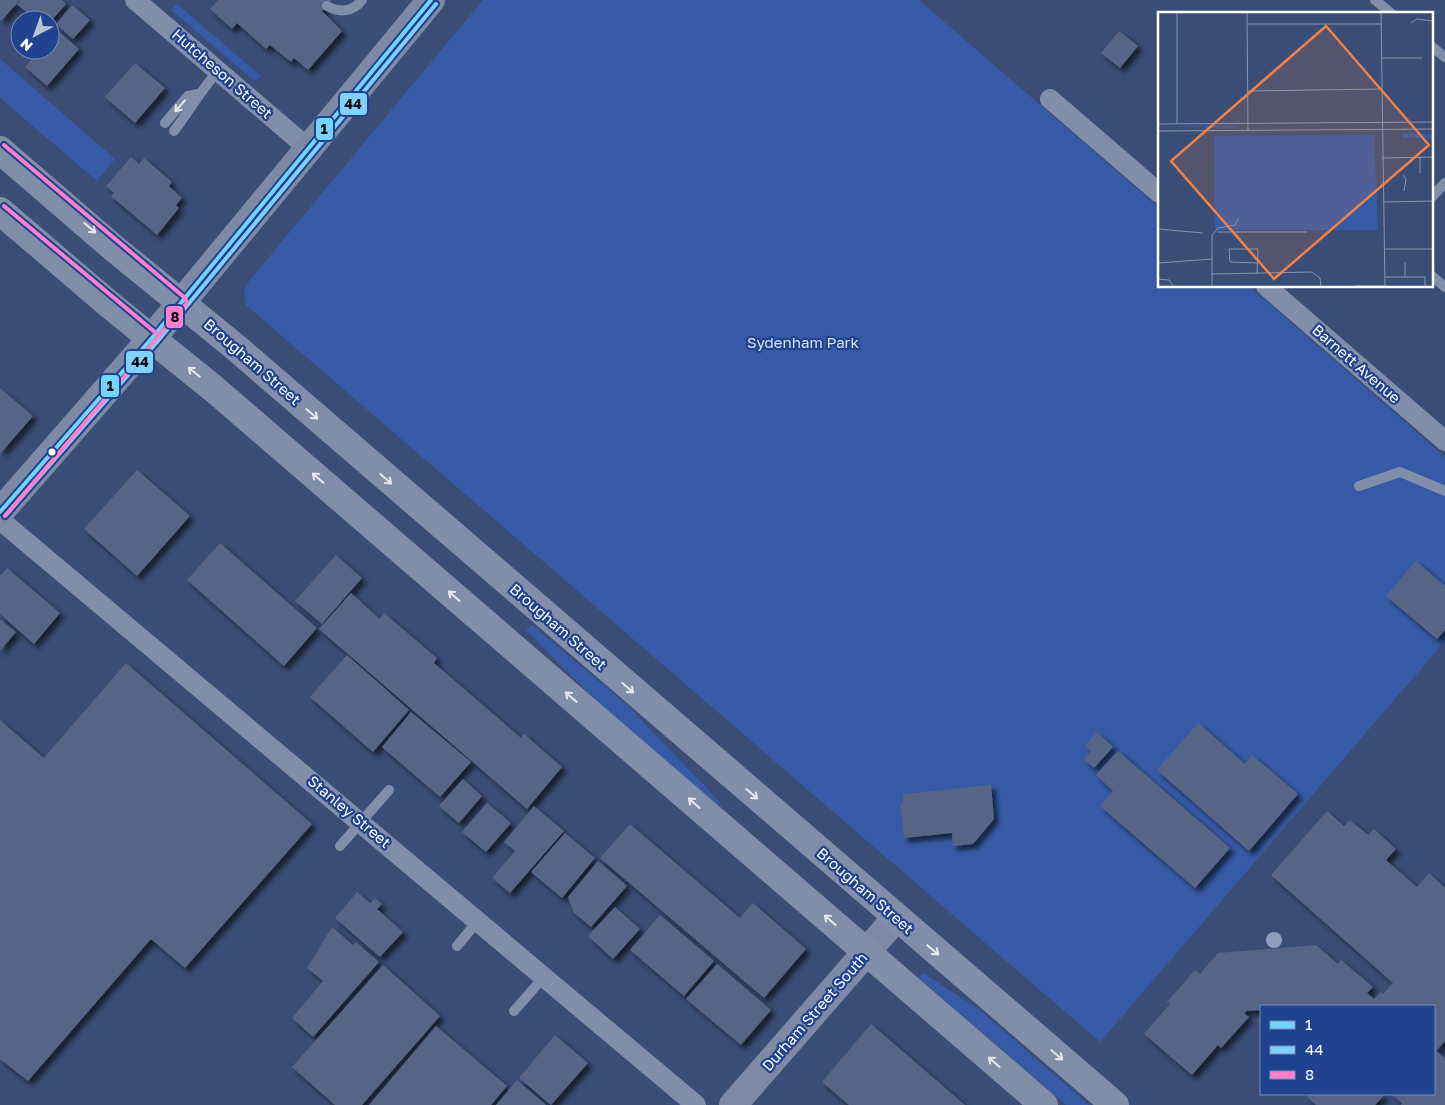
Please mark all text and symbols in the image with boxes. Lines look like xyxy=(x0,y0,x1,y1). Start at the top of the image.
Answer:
north arrow xyxy=(10,10,60,60)
inset map xyxy=(1158,12,1432,288)
street label: Hutcheson Street xyxy=(169,25,276,122)
text: N xyxy=(17,35,36,55)
line badge: 44 xyxy=(339,92,368,116)
text: 44 xyxy=(344,95,362,112)
one-way arrow xyxy=(174,99,186,112)
line badge: 1 xyxy=(315,117,334,141)
text: 1 xyxy=(320,120,328,137)
one-way arrow xyxy=(83,222,96,233)
line badge: 8 xyxy=(165,305,184,329)
text: 8 xyxy=(171,308,180,325)
street label: Brougham Street xyxy=(201,314,305,408)
street label: Barnett Avenue xyxy=(1309,320,1405,407)
park label: Sydenham Park xyxy=(747,333,859,351)
line badge: 44 xyxy=(125,350,154,374)
text: 44 xyxy=(131,353,149,370)
one-way arrow xyxy=(188,367,201,378)
line badge: 1 xyxy=(100,374,120,398)
text: 1 xyxy=(106,377,114,394)
one-way arrow xyxy=(305,408,318,419)
unlabelled marker xyxy=(47,447,57,457)
one-way arrow xyxy=(311,472,324,483)
one-way arrow xyxy=(380,473,393,484)
street label: Brougham Street xyxy=(507,579,611,673)
one-way arrow xyxy=(448,590,461,602)
one-way arrow xyxy=(622,682,635,693)
one-way arrow xyxy=(564,691,577,702)
street label: Stanley Street xyxy=(305,771,395,851)
one-way arrow xyxy=(745,788,758,799)
one-way arrow xyxy=(687,797,700,809)
street label: Brougham Street xyxy=(814,843,918,937)
one-way arrow xyxy=(824,915,837,926)
one-way arrow xyxy=(927,944,940,955)
street label: Durham Street South xyxy=(758,948,871,1074)
legend xyxy=(1260,1005,1435,1095)
text: 1 xyxy=(1305,1015,1312,1033)
text: 44 xyxy=(1305,1040,1323,1058)
one-way arrow xyxy=(1050,1049,1063,1060)
one-way arrow xyxy=(988,1056,1001,1067)
text: 8 xyxy=(1305,1065,1314,1083)

